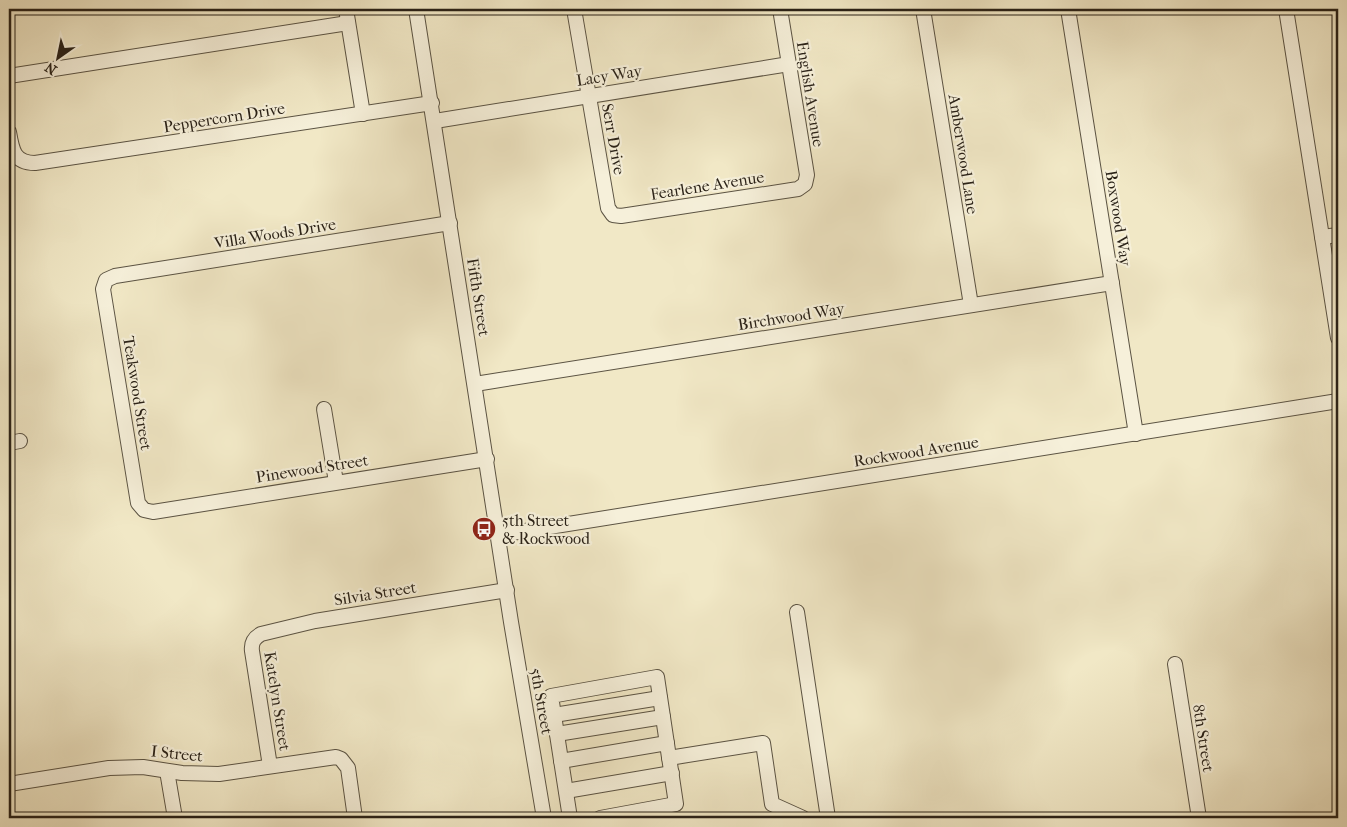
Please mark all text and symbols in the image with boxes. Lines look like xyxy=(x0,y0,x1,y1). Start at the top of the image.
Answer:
north arrow xyxy=(32,32,82,82)
street label: English Avenue xyxy=(793,40,828,148)
text: N xyxy=(42,58,60,79)
street label: Lacy Way xyxy=(575,61,644,90)
street label: Amberwood Lane xyxy=(945,92,982,215)
street label: Peppercorn Drive xyxy=(162,98,286,136)
street label: Serr Drive xyxy=(598,102,629,176)
street label: Fearlene Avenue xyxy=(649,167,765,204)
street label: Boxwood Way xyxy=(1102,169,1136,268)
street label: Villa Woods Drive xyxy=(212,214,337,253)
street label: Fifth Street xyxy=(463,257,494,338)
street label: Birchwood Way xyxy=(736,299,846,334)
street label: Teakwood Street xyxy=(119,335,156,452)
street label: Rockwood Avenue xyxy=(852,432,980,471)
street label: Pinewood Street xyxy=(255,450,370,487)
place label: 5th Street & Rockwood xyxy=(502,511,590,548)
bus stop icon: 5th Street & Rockwood xyxy=(471,516,497,542)
street label: Silvia Street xyxy=(333,578,418,609)
street label: Katelyn Street xyxy=(260,650,295,752)
street label: 5th Street xyxy=(526,666,557,736)
street label: 8th Street xyxy=(1189,703,1218,774)
street label: I Street xyxy=(150,741,204,766)

